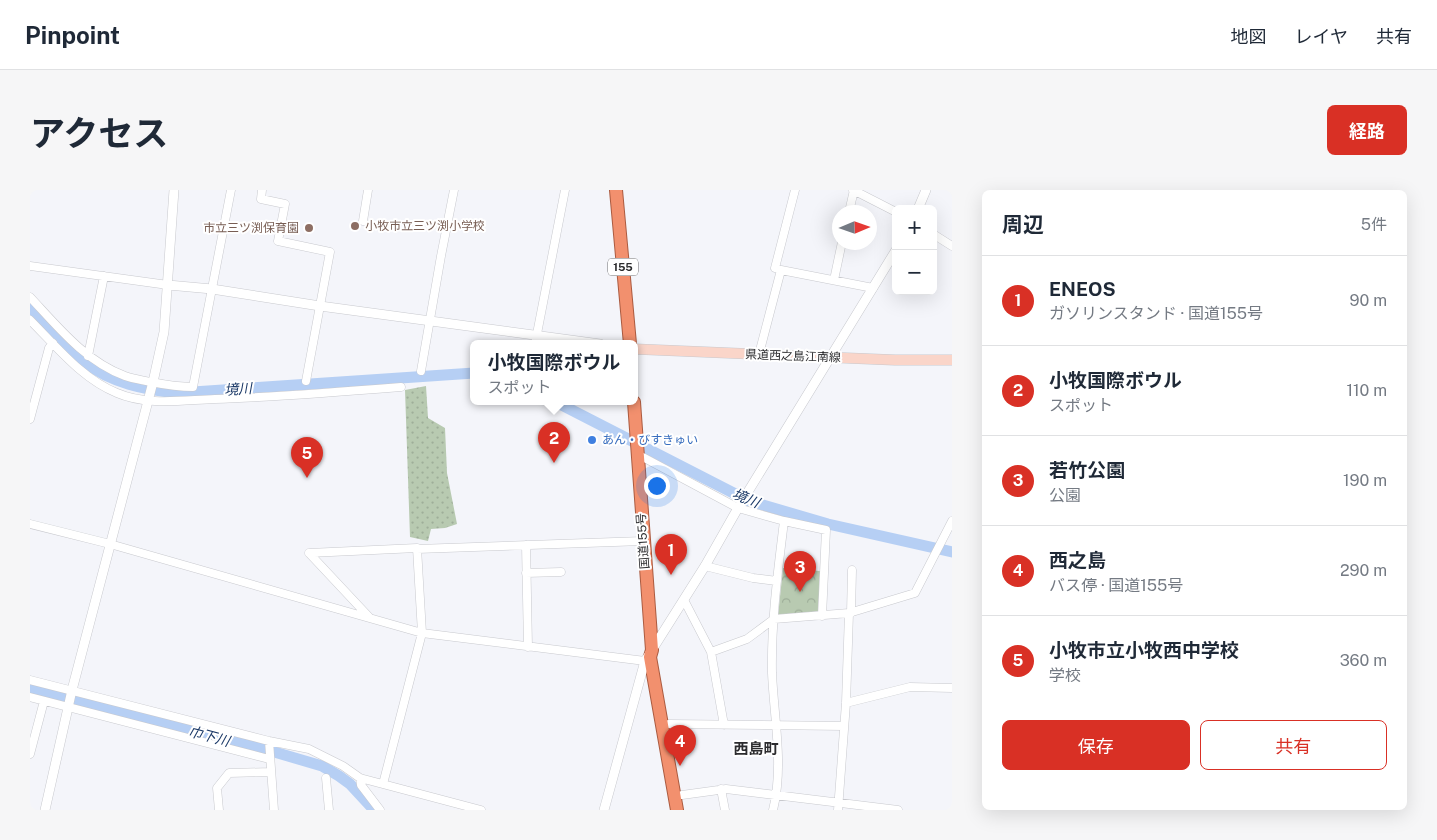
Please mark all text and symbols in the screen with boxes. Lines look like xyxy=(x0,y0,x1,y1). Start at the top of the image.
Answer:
text: Pinpoint xyxy=(25,21,120,49)
text: 地図 xyxy=(1231,26,1267,47)
text: レイヤ xyxy=(1295,26,1348,47)
text: 共有 xyxy=(1376,26,1412,47)
button: 経路 xyxy=(1327,105,1407,155)
text: アクセス xyxy=(30,113,168,154)
north arrow xyxy=(832,205,877,250)
map controls xyxy=(892,205,937,295)
button: + xyxy=(892,205,937,250)
text: 周辺 xyxy=(1002,212,1044,237)
text: 5件 xyxy=(1361,215,1387,234)
place label: 小牧市立三ツ渕小学校 xyxy=(365,219,485,233)
marker: 小牧市立三ツ渕小学校 xyxy=(349,220,361,232)
place label: 市立三ツ渕保育園 xyxy=(203,221,299,235)
marker: 市立三ツ渕保育園 xyxy=(303,222,315,234)
button: − xyxy=(892,250,937,295)
road number: 155 xyxy=(608,258,638,276)
text: ENEOS xyxy=(1049,278,1116,300)
text: 1 xyxy=(1015,291,1021,310)
text: 90 m xyxy=(1350,291,1387,310)
text: ガソリンスタンド · 国道155号 xyxy=(1049,304,1263,323)
popup xyxy=(470,340,638,405)
street label: 県道西之島江南線 xyxy=(745,347,841,365)
text: 小牧国際ボウル xyxy=(487,351,621,373)
text: 小牧国際ボウル xyxy=(1049,369,1182,391)
text: スポット xyxy=(487,378,552,397)
water label: 境川 xyxy=(223,380,255,398)
text: 2 xyxy=(1013,381,1023,400)
text: 110 m xyxy=(1346,381,1387,400)
text: スポット xyxy=(1049,396,1113,415)
pin: 2 xyxy=(538,422,570,463)
place label: あん・びすきゅい xyxy=(602,433,698,447)
marker: あん・びすきゅい xyxy=(586,434,598,446)
pin: 5 xyxy=(291,437,323,478)
text: 若竹公園 xyxy=(1049,459,1125,481)
text: 3 xyxy=(1013,471,1023,490)
text: 190 m xyxy=(1343,471,1387,490)
your location xyxy=(644,473,670,499)
water label: 境川 xyxy=(730,485,764,512)
text: 公園 xyxy=(1049,486,1081,505)
street label: 国道155号 xyxy=(634,512,652,570)
pin: 1 xyxy=(655,534,687,575)
text: 西之島 xyxy=(1049,549,1106,571)
pin: 3 xyxy=(784,551,816,592)
text: 4 xyxy=(1013,561,1023,580)
text: 290 m xyxy=(1340,561,1387,580)
text: バス停 · 国道155号 xyxy=(1049,576,1183,595)
text: 小牧市立小牧西中学校 xyxy=(1049,639,1239,661)
text: 5 xyxy=(1013,651,1023,670)
text: 360 m xyxy=(1340,651,1387,670)
text: 学校 xyxy=(1049,666,1081,685)
button: 保存 xyxy=(1002,720,1190,770)
button: 共有 xyxy=(1200,720,1387,770)
water label: 巾下川 xyxy=(187,723,233,750)
pin: 4 xyxy=(664,725,696,766)
district label: 西島町 xyxy=(733,740,779,757)

